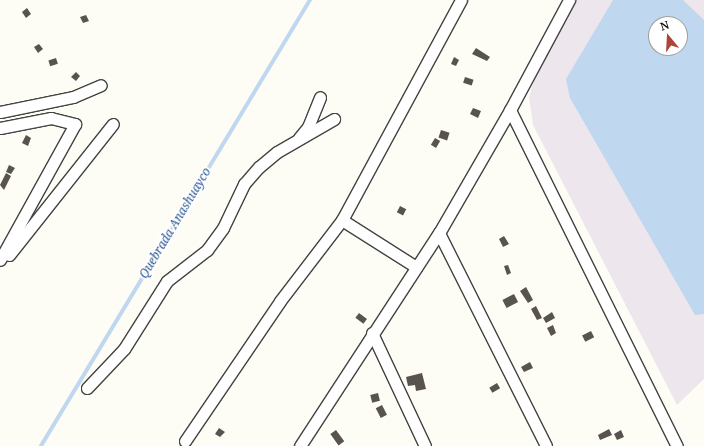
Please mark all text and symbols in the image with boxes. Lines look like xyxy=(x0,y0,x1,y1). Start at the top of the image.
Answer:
north arrow xyxy=(648,16,688,56)
text: N xyxy=(658,17,671,34)
water label: Quebrada Anashuayco xyxy=(136,165,214,281)

